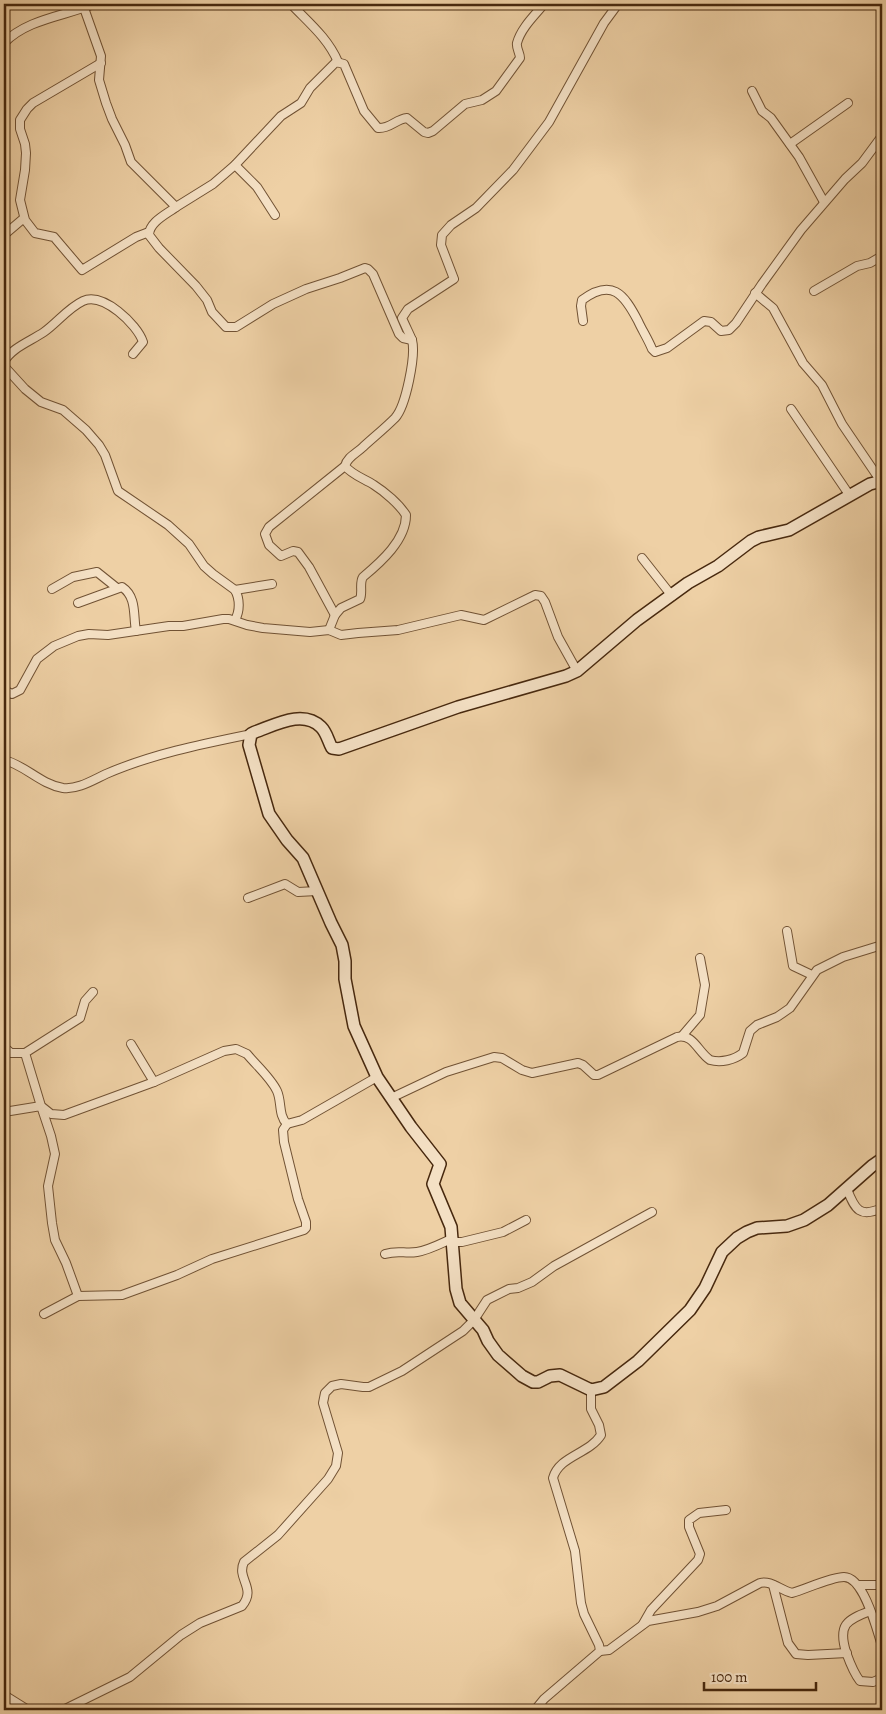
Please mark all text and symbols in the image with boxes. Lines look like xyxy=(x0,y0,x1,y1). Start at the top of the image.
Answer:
scale bar xyxy=(704,1659,816,1691)
text: 100 m xyxy=(711,1667,748,1687)

